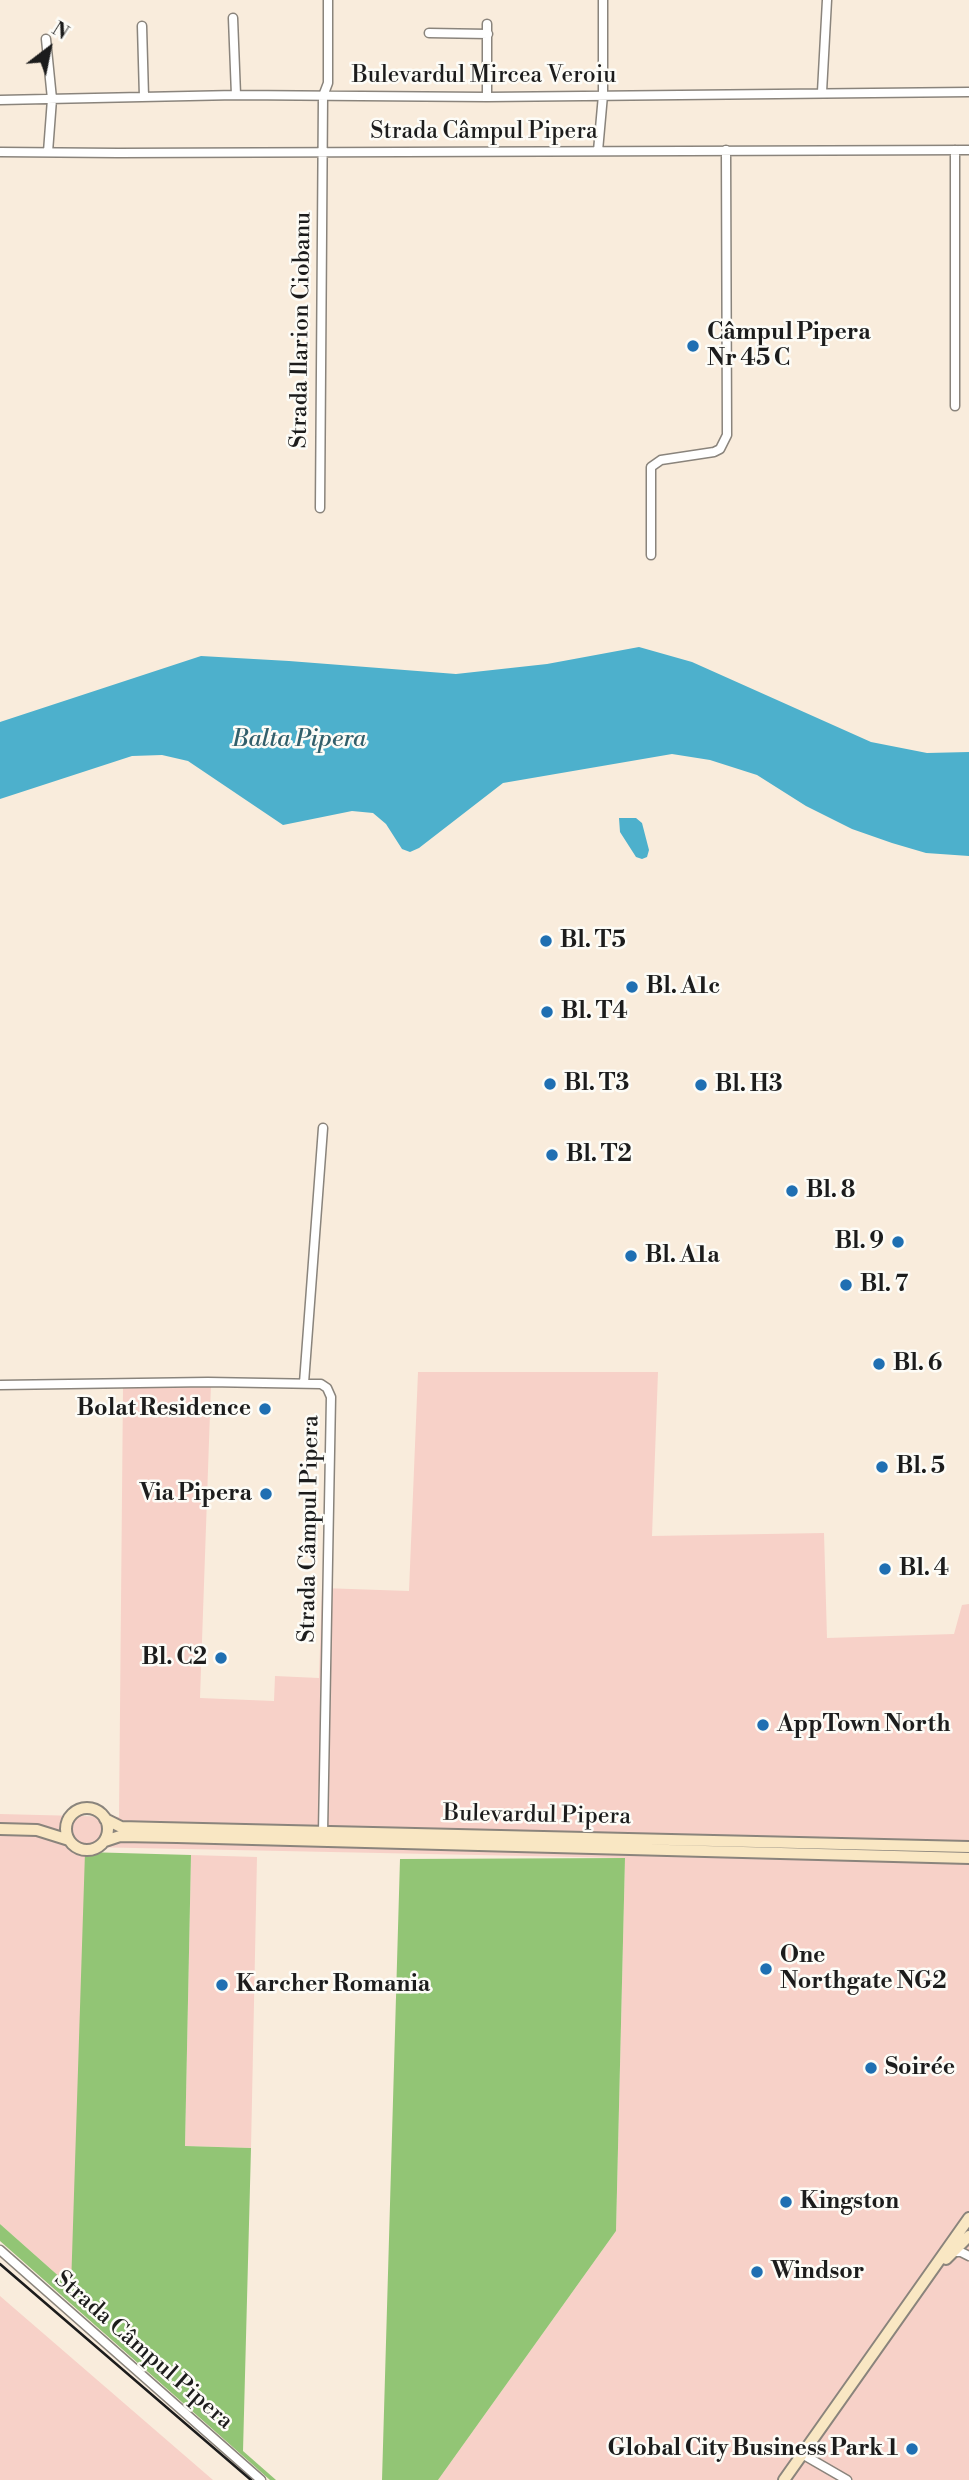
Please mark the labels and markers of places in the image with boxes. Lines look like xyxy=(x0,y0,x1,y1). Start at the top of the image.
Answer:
place label: Câmpul Pipera Nr 45 C xyxy=(707,319,871,373)
marker: Câmpul Pipera Nr 45 C xyxy=(685,338,701,354)
place label: Bl. T5 xyxy=(560,927,626,955)
marker: Bl. T5 xyxy=(538,933,554,949)
place label: Bl. A1c xyxy=(646,973,720,1001)
marker: Bl. A1c xyxy=(624,979,640,995)
place label: Bl. T4 xyxy=(561,998,628,1026)
marker: Bl. T4 xyxy=(539,1004,555,1020)
place label: Bl. T3 xyxy=(564,1070,629,1098)
place label: Bl. H3 xyxy=(715,1071,783,1099)
marker: Bl. T3 xyxy=(542,1076,558,1092)
marker: Bl. H3 xyxy=(693,1077,709,1093)
place label: Bl. T2 xyxy=(566,1141,632,1169)
marker: Bl. T2 xyxy=(544,1147,560,1163)
place label: Bl. 8 xyxy=(806,1177,855,1205)
marker: Bl. 8 xyxy=(784,1183,800,1199)
place label: Bl. 9 xyxy=(835,1228,884,1256)
marker: Bl. 9 xyxy=(890,1234,906,1250)
place label: Bl. A1a xyxy=(645,1242,720,1270)
marker: Bl. A1a xyxy=(623,1248,639,1264)
place label: Bl. 7 xyxy=(860,1271,908,1299)
marker: Bl. 7 xyxy=(838,1277,854,1293)
place label: Bl. 6 xyxy=(893,1350,942,1378)
marker: Bl. 6 xyxy=(871,1356,887,1372)
place label: Bolat Residence xyxy=(77,1395,251,1423)
marker: Bolat Residence xyxy=(257,1401,273,1417)
place label: Bl. 5 xyxy=(896,1453,945,1481)
marker: Bl. 5 xyxy=(874,1459,890,1475)
place label: Via Pipera xyxy=(140,1480,252,1508)
marker: Via Pipera xyxy=(258,1486,274,1502)
place label: Bl. 4 xyxy=(899,1555,949,1583)
marker: Bl. 4 xyxy=(877,1561,893,1577)
place label: Bl. C2 xyxy=(141,1644,207,1672)
marker: Bl. C2 xyxy=(213,1650,229,1666)
place label: AppTown North xyxy=(777,1711,950,1739)
marker: AppTown North xyxy=(755,1717,771,1733)
place label: One Northgate NG2 xyxy=(780,1942,947,1996)
marker: One Northgate NG2 xyxy=(758,1961,774,1977)
place label: Karcher Romania xyxy=(236,1971,430,1999)
marker: Karcher Romania xyxy=(214,1977,230,1993)
place label: Soirée xyxy=(885,2054,955,2082)
marker: Soirée xyxy=(863,2060,879,2076)
place label: Kingston xyxy=(800,2188,899,2216)
marker: Kingston xyxy=(778,2194,794,2210)
place label: Windsor xyxy=(771,2258,864,2286)
marker: Windsor xyxy=(749,2264,765,2280)
place label: Global City Business Park 1 xyxy=(607,2435,898,2463)
marker: Global City Business Park 1 xyxy=(904,2441,920,2457)

